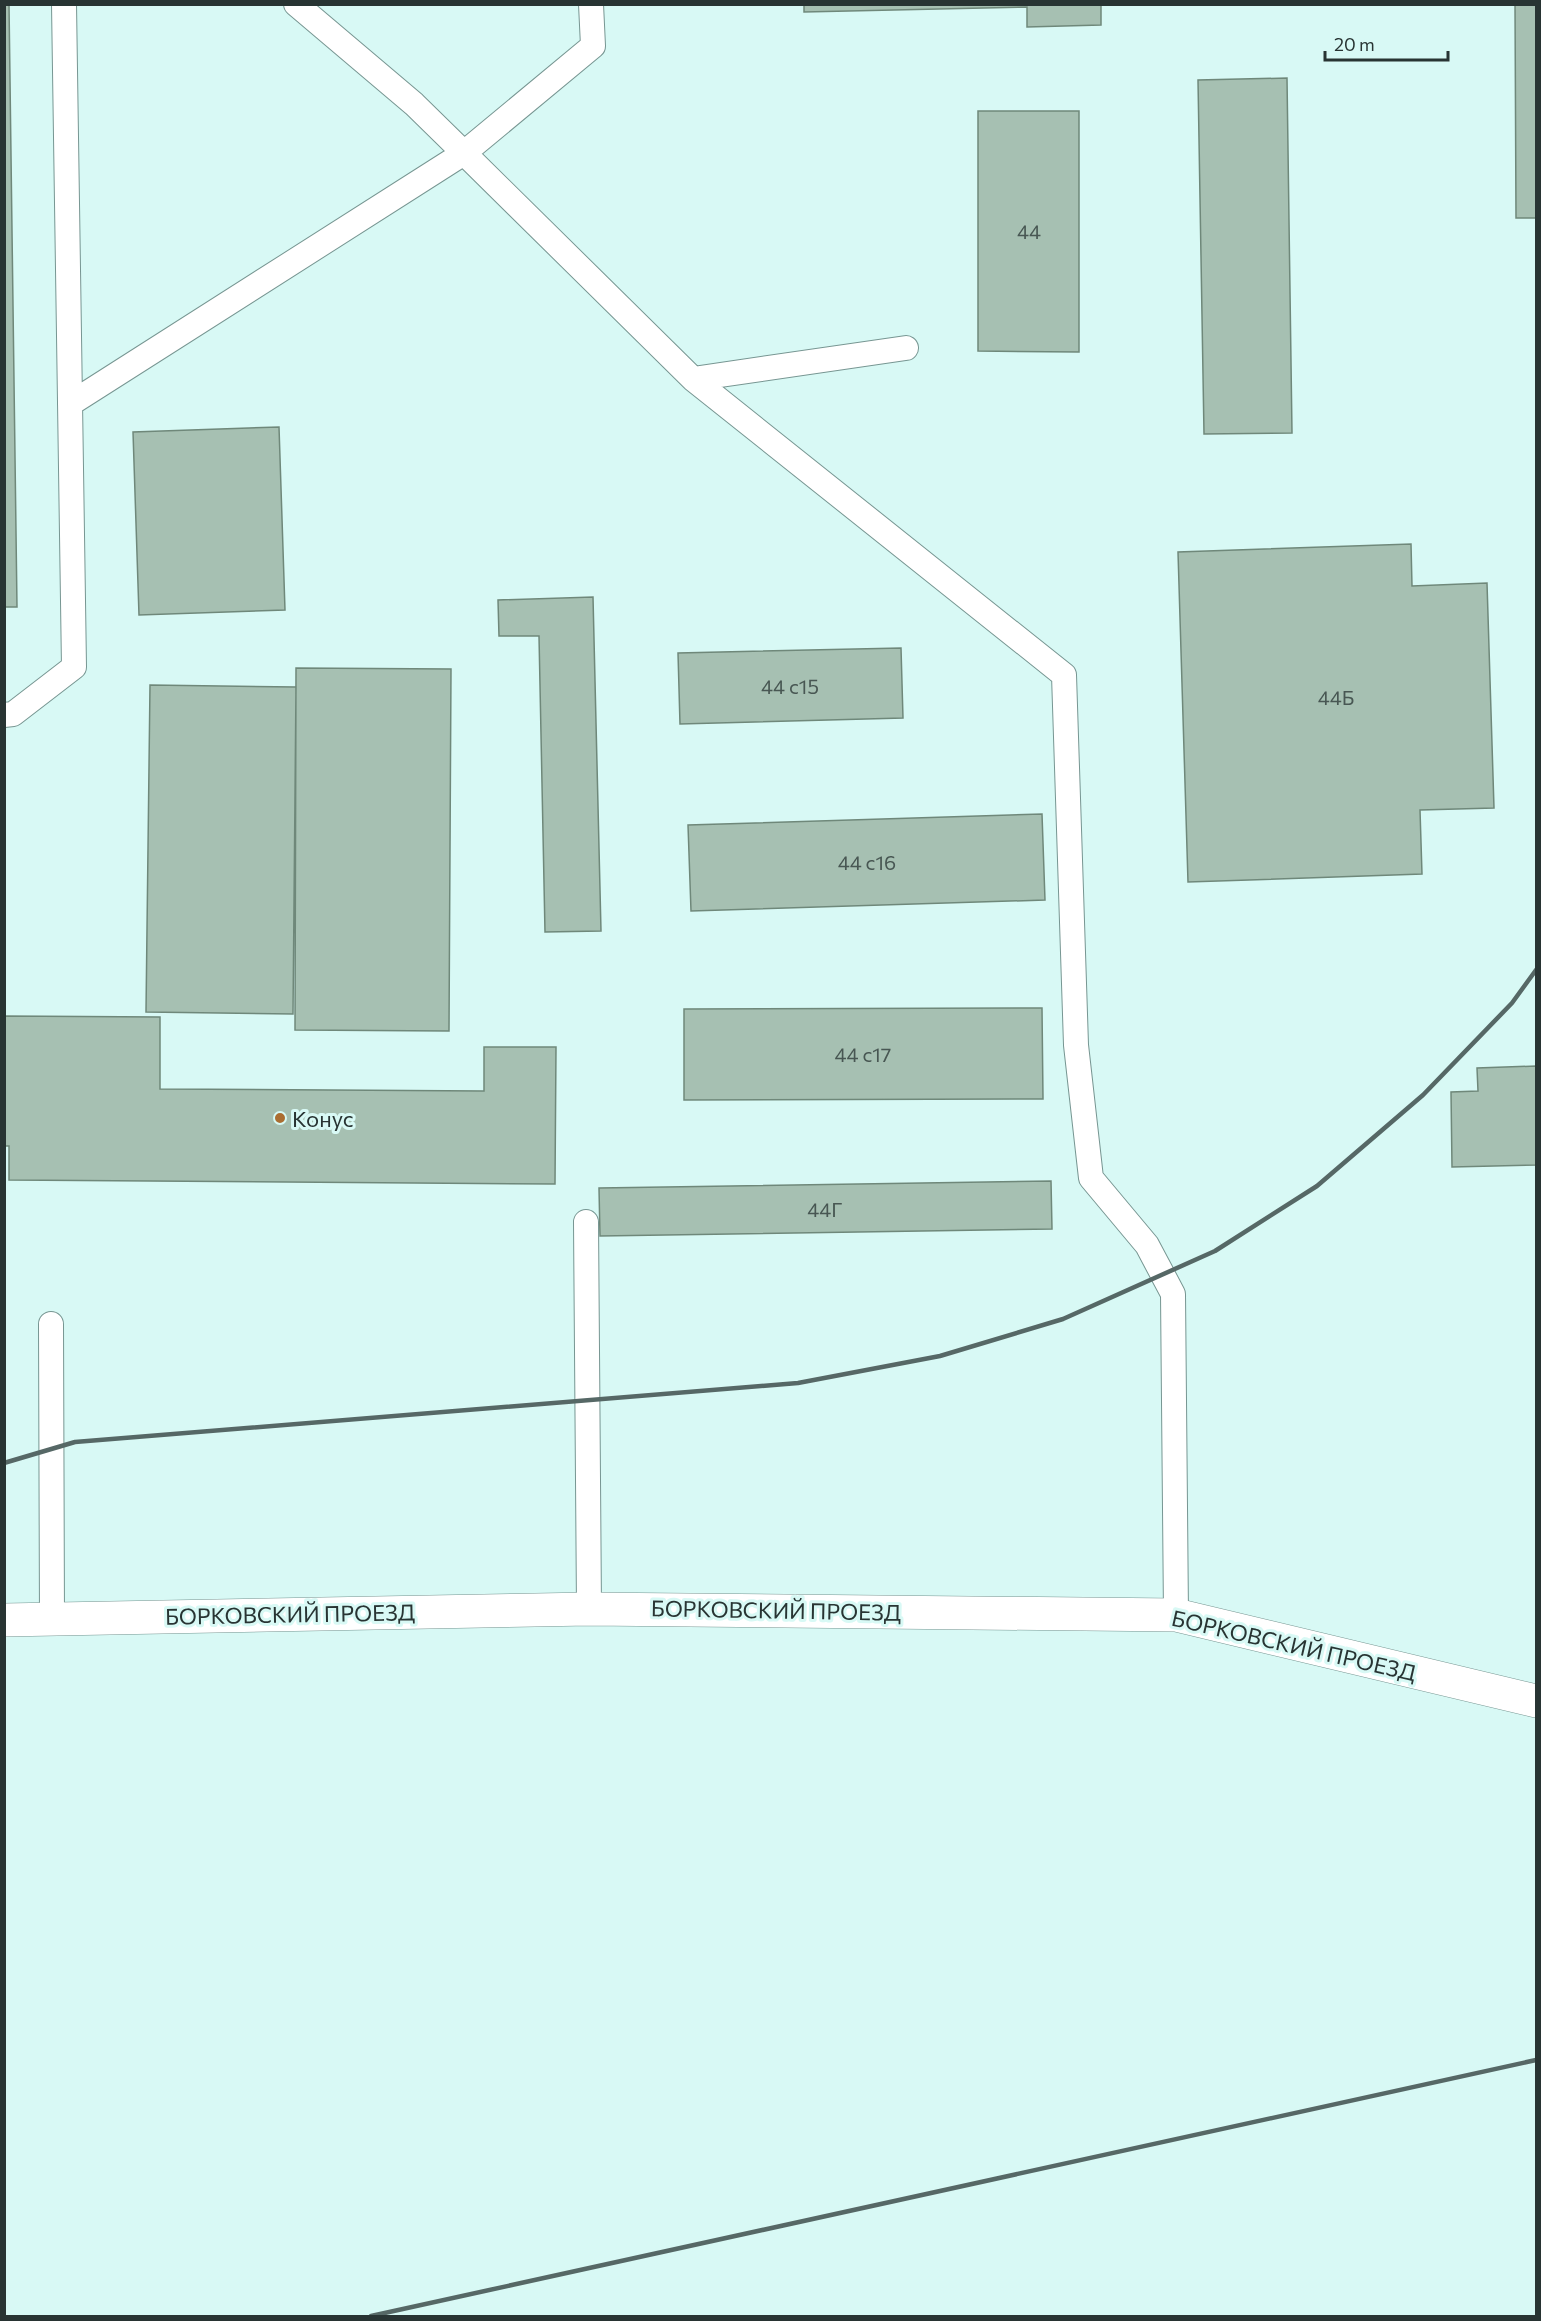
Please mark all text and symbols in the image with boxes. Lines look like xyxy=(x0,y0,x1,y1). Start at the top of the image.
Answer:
scale bar xyxy=(1325,24,1448,62)
text: 20 m xyxy=(1334,33,1375,55)
house number: 44 xyxy=(1017,219,1041,243)
house number: 44 с15 xyxy=(761,674,819,698)
house number: 44Б xyxy=(1318,685,1354,709)
house number: 44 с16 xyxy=(838,850,896,874)
house number: 44 с17 xyxy=(835,1042,891,1066)
place label: Конус xyxy=(292,1105,354,1132)
marker: Конус xyxy=(273,1111,287,1125)
house number: 44Г xyxy=(807,1197,843,1221)
street label: БОРКОВСКИЙ ПРОЕЗД xyxy=(651,1594,901,1626)
street label: БОРКОВСКИЙ ПРОЕЗД xyxy=(165,1598,415,1630)
street label: БОРКОВСКИЙ ПРОЕЗД xyxy=(1169,1604,1419,1686)

